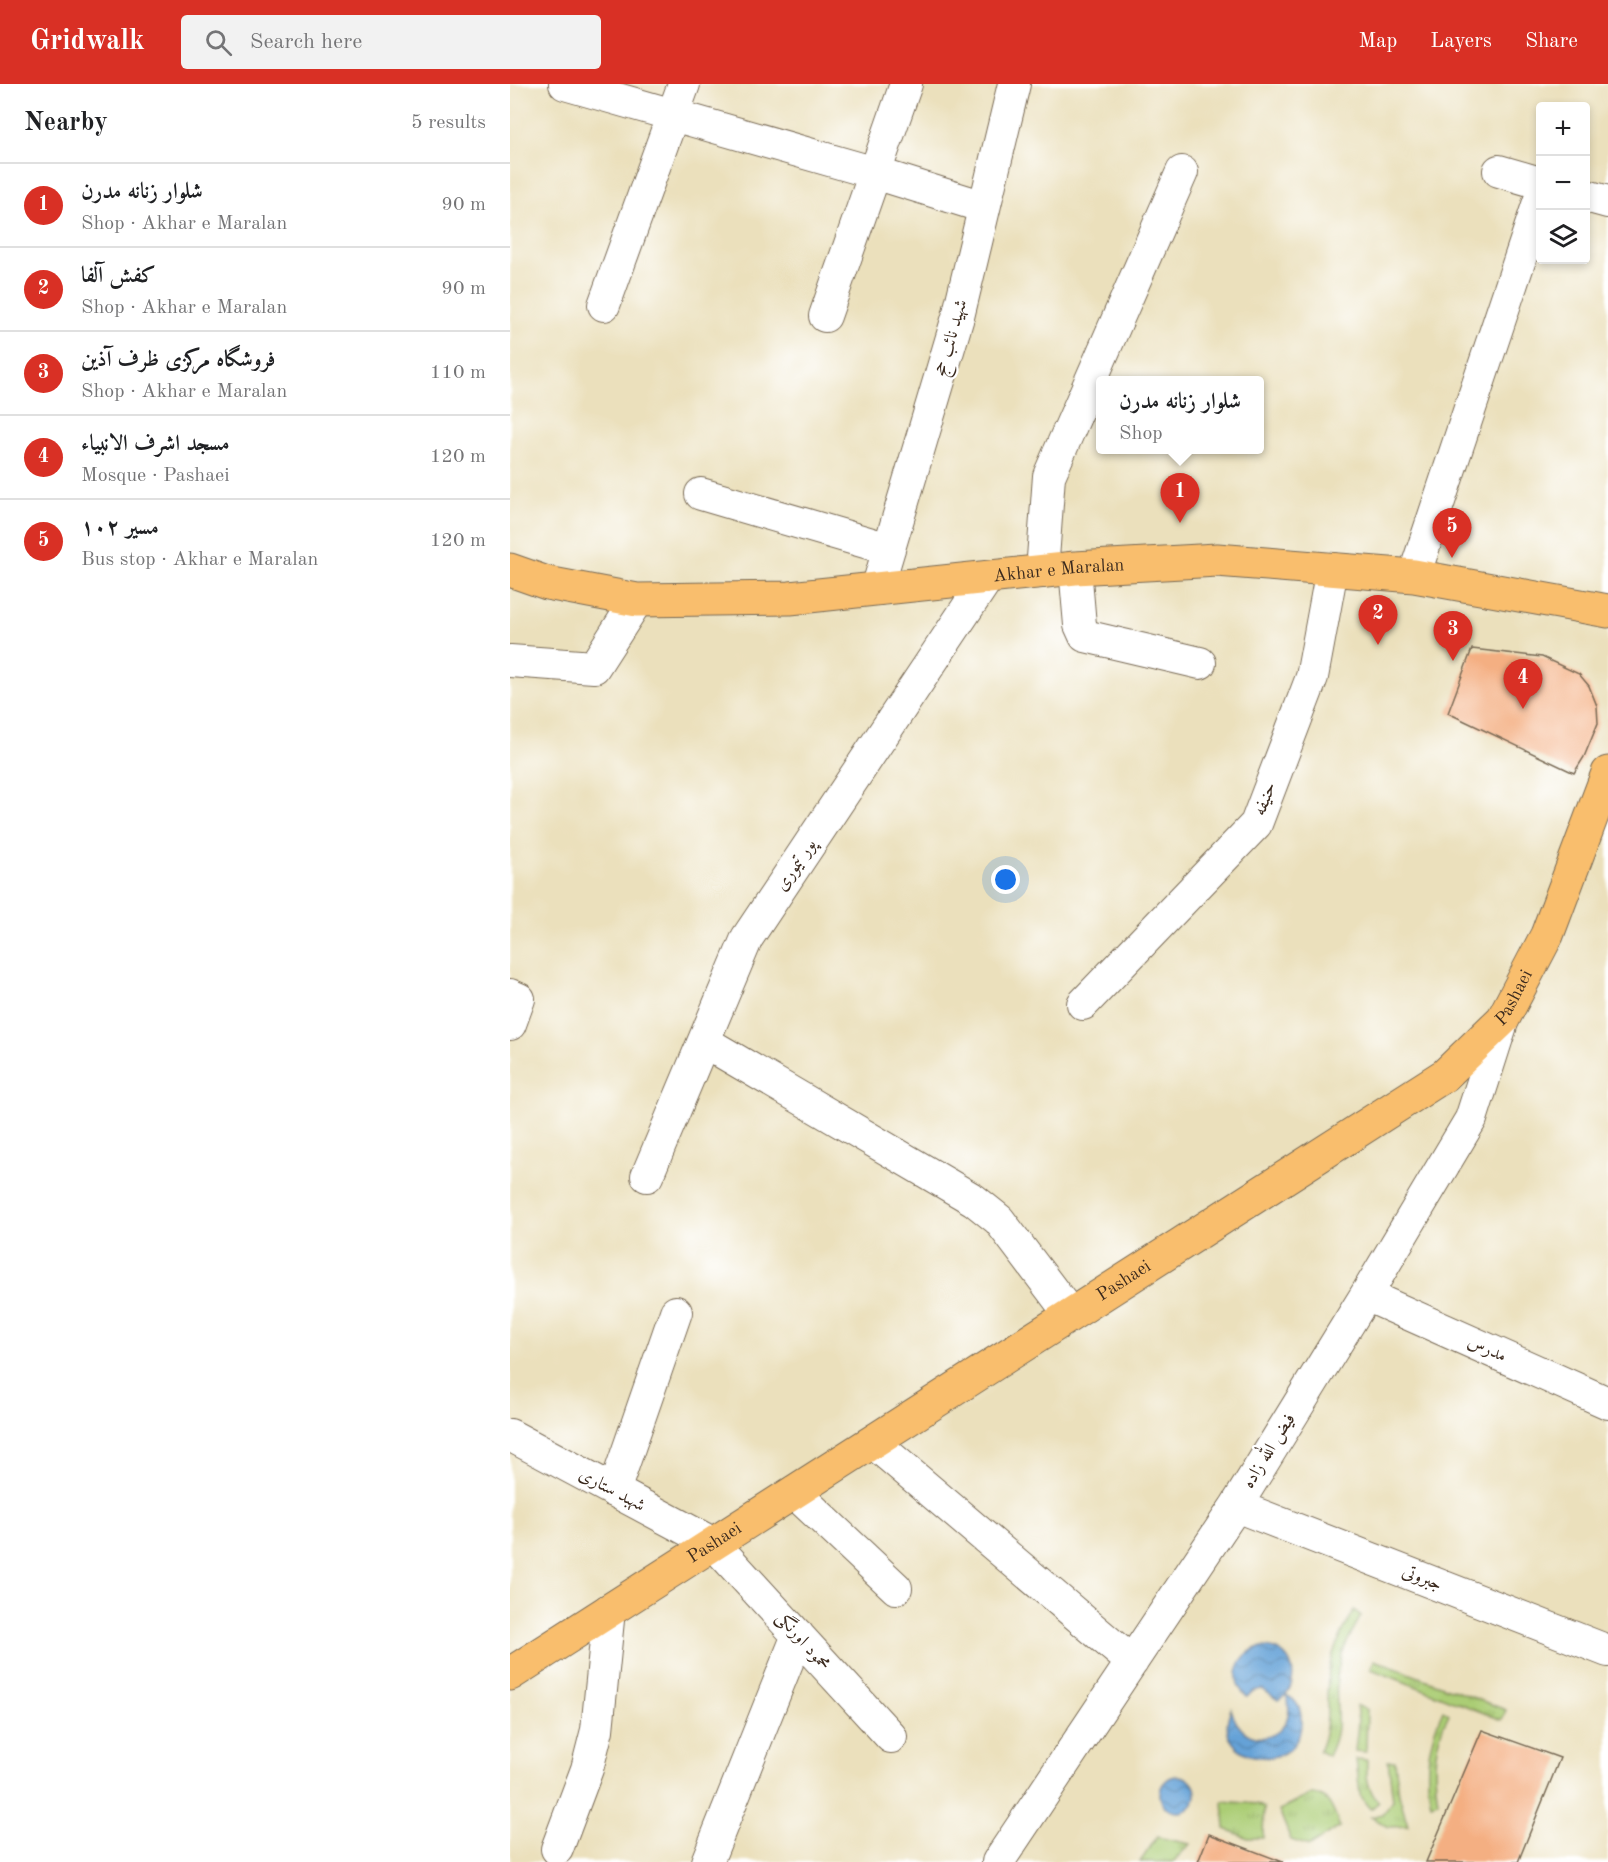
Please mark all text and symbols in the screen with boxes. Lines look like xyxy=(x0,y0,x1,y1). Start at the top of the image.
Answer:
search box xyxy=(181,15,601,69)
icon: search xyxy=(202,26,235,59)
text: Gridwalk xyxy=(30,28,145,56)
text: Search here xyxy=(250,31,362,53)
text: Map xyxy=(1358,31,1397,52)
text: Layers xyxy=(1430,31,1492,52)
text: Share xyxy=(1525,31,1578,52)
map controls xyxy=(1536,102,1590,264)
button: + xyxy=(1536,102,1590,156)
text: Nearby xyxy=(24,110,108,136)
text: 5 results xyxy=(411,113,486,133)
button: − xyxy=(1536,156,1590,210)
text: شلوار زنانه مدرن xyxy=(81,181,203,203)
text: 1 xyxy=(38,195,49,215)
text: 90 m xyxy=(441,195,486,215)
button: layers xyxy=(1536,210,1590,264)
text: Shop · Akhar e Maralan xyxy=(81,214,287,234)
text: کفش آلفا xyxy=(81,265,156,287)
text: 2 xyxy=(38,279,49,299)
text: 90 m xyxy=(441,279,486,299)
street label: شهید نائب حج xyxy=(931,297,976,380)
text: Shop · Akhar e Maralan xyxy=(81,298,287,318)
text: فروشگاه مرکزی ظرف آذین xyxy=(81,349,276,371)
text: 3 xyxy=(38,363,49,383)
text: 110 m xyxy=(430,363,486,383)
popup xyxy=(1096,376,1264,454)
text: Shop · Akhar e Maralan xyxy=(81,382,287,402)
text: شلوار زنانه مدرن xyxy=(1119,391,1241,413)
text: Shop xyxy=(1119,424,1163,444)
text: مسجد اشرف الانبیاء xyxy=(81,433,229,455)
text: 4 xyxy=(38,447,49,467)
text: 120 m xyxy=(430,447,486,467)
text: Mosque · Pashaei xyxy=(81,466,230,486)
pin: 1 xyxy=(1160,474,1200,523)
pin: 5 xyxy=(1432,508,1472,558)
text: مسیر ۱۰۲ xyxy=(81,517,159,539)
text: 5 xyxy=(38,531,49,551)
text: 120 m xyxy=(430,531,486,551)
text: Bus stop · Akhar e Maralan xyxy=(81,550,318,570)
street label: Akhar e Maralan xyxy=(992,556,1125,586)
pin: 2 xyxy=(1358,596,1398,645)
pin: 3 xyxy=(1434,612,1472,661)
pin: 4 xyxy=(1504,660,1542,709)
street label: حنیفه xyxy=(1250,780,1280,818)
street label: پور تیموری xyxy=(772,834,823,896)
your location xyxy=(991,865,1020,894)
street label: Pashaei xyxy=(1492,967,1536,1030)
street label: Pashaei xyxy=(1094,1257,1154,1305)
street label: مدرس xyxy=(1464,1333,1509,1366)
street label: فیض الله زاده xyxy=(1234,1407,1301,1492)
street label: شهبد ستاری xyxy=(575,1465,648,1517)
street label: Pashaei xyxy=(684,1519,745,1567)
street label: جبروتی xyxy=(1399,1562,1444,1595)
street label: محمود اورنگی xyxy=(770,1606,836,1676)

